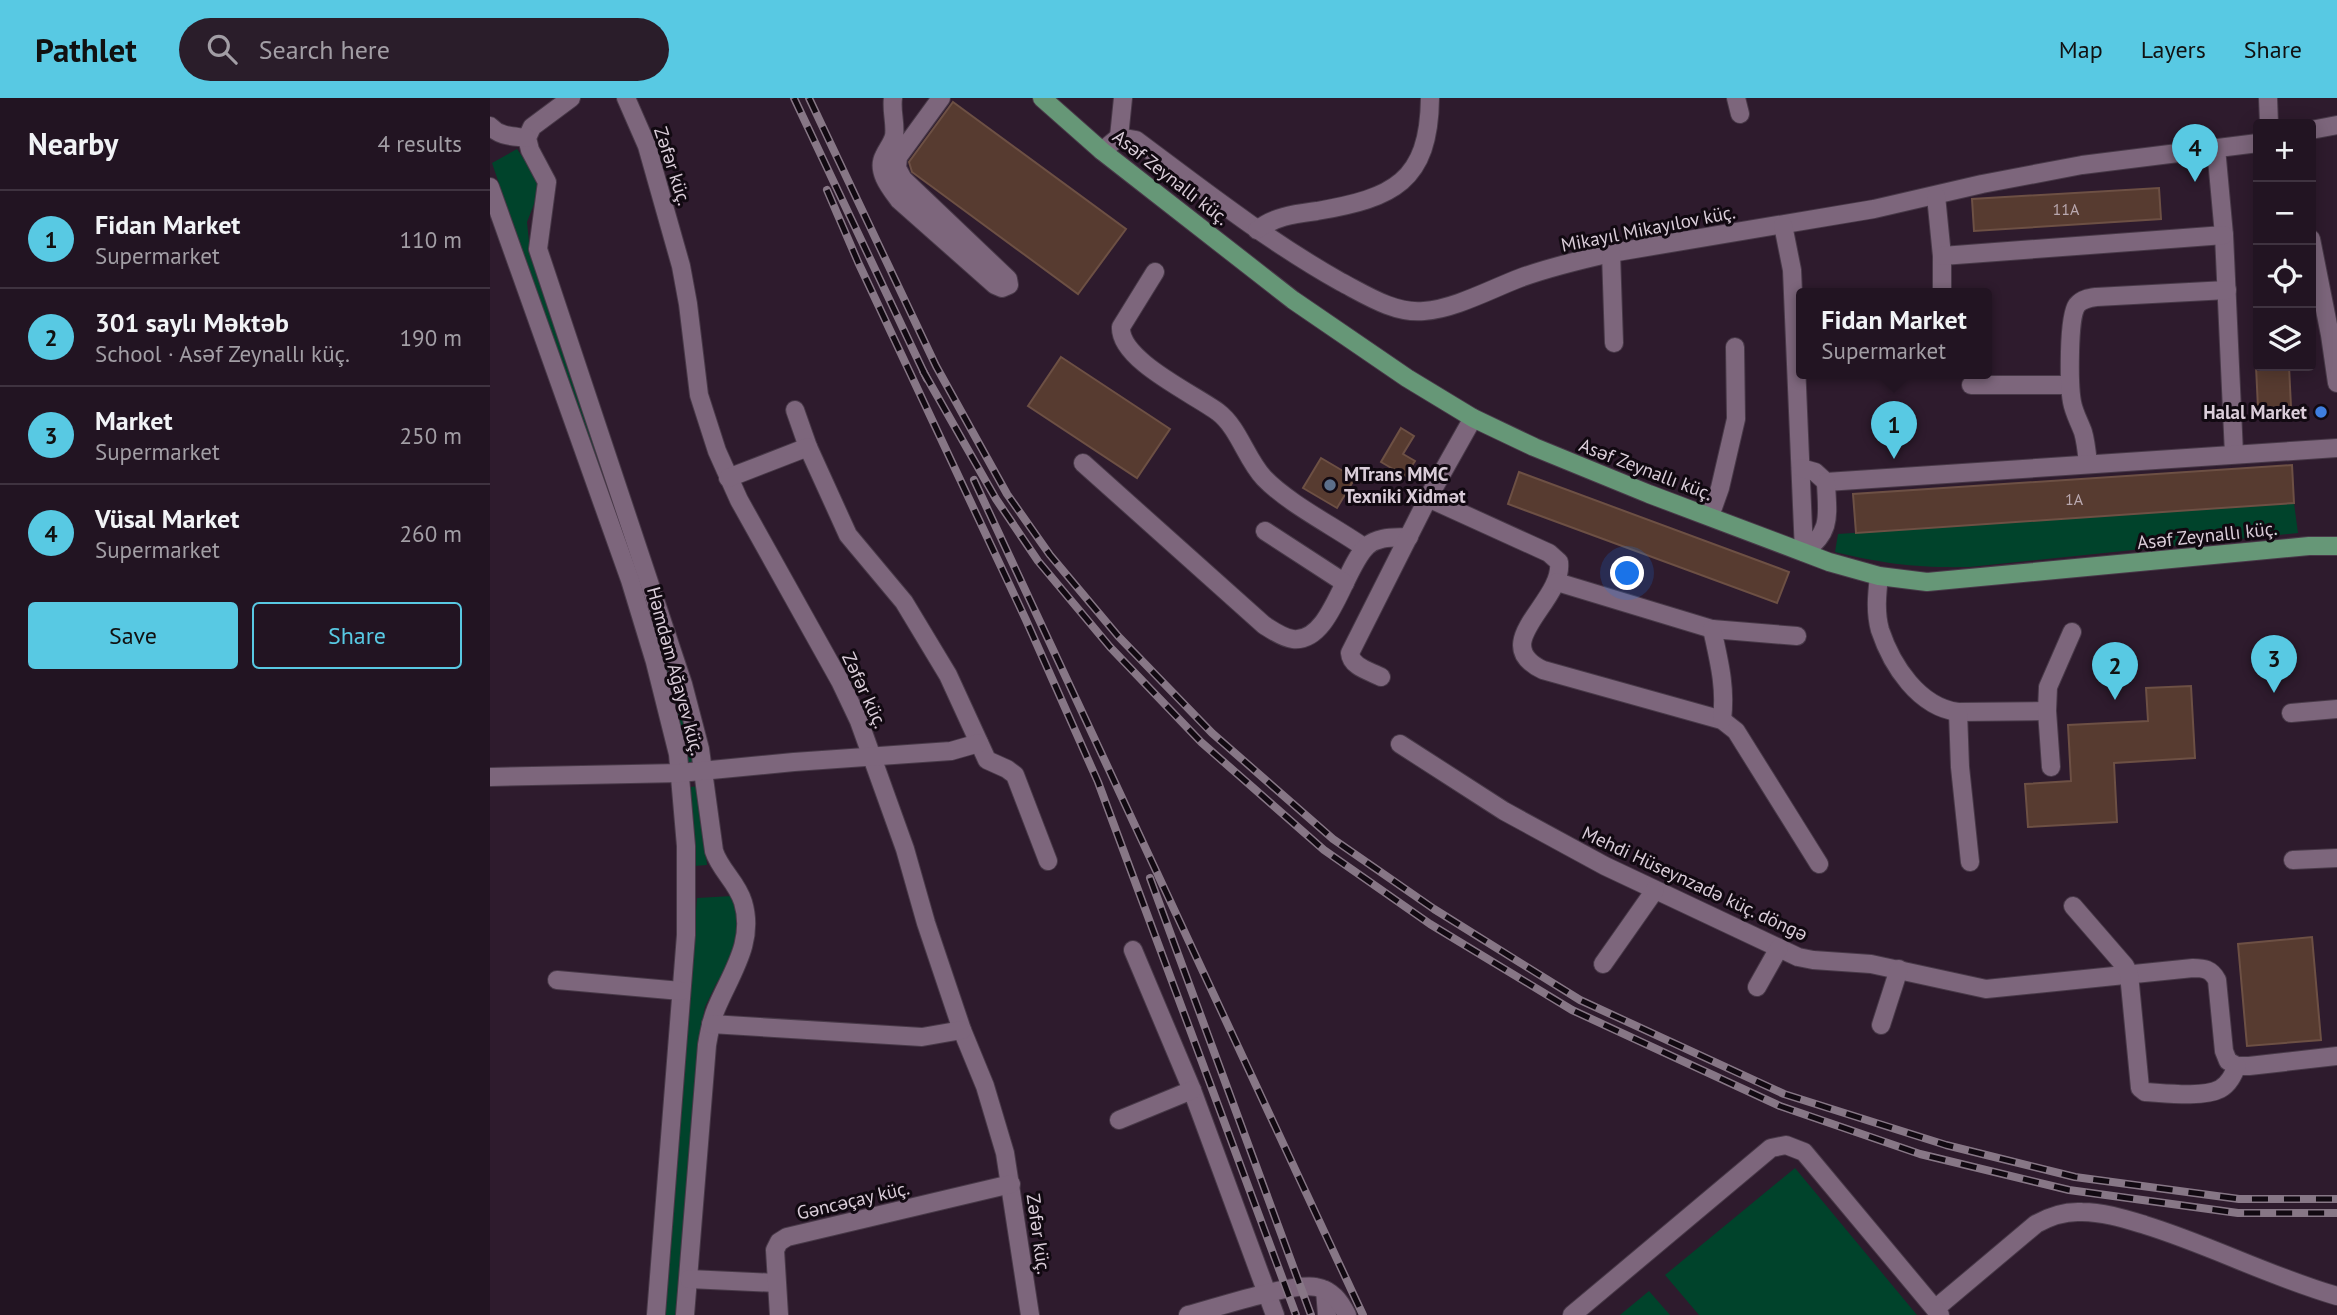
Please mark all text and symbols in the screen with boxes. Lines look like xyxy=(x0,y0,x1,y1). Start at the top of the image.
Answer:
search box xyxy=(179,18,669,81)
text: Pathlet xyxy=(35,28,137,71)
icon: search xyxy=(203,30,241,68)
text: Search here xyxy=(259,33,390,66)
text: Map xyxy=(2059,34,2103,65)
text: Layers xyxy=(2141,34,2206,65)
text: Share xyxy=(2244,34,2302,65)
map controls xyxy=(2253,119,2316,371)
button: + xyxy=(2253,119,2316,182)
text: Nearby xyxy=(28,124,118,163)
street label: Zəfər küç. xyxy=(649,124,697,208)
street label: Asəf Zeynallı küç. xyxy=(1108,124,1234,230)
pin: 4 xyxy=(2172,124,2218,182)
text: 4 results xyxy=(378,129,462,158)
button: − xyxy=(2253,182,2316,245)
street label: Mikayıl Mikayılov küç. xyxy=(1559,199,1737,257)
house number: 11A xyxy=(2053,199,2080,219)
text: Fidan Market xyxy=(95,208,240,241)
text: 1 xyxy=(44,225,58,254)
text: 110 m xyxy=(400,225,462,254)
text: Supermarket xyxy=(95,241,220,270)
button: locate xyxy=(2253,245,2316,308)
popup xyxy=(1796,288,1992,379)
text: Fidan Market xyxy=(1821,303,1967,336)
text: 301 saylı Məktəb xyxy=(95,306,289,339)
button: layers xyxy=(2253,308,2316,371)
text: 2 xyxy=(44,323,58,352)
text: 190 m xyxy=(400,323,462,352)
text: Supermarket xyxy=(1821,336,1946,365)
text: School · Asəf Zeynallı küç. xyxy=(95,339,350,368)
place label: Halal Market xyxy=(2203,400,2307,424)
pin: 1 xyxy=(1871,401,1917,459)
text: Market xyxy=(95,404,173,437)
marker: Halal Market xyxy=(2313,404,2329,420)
text: 3 xyxy=(44,421,58,450)
text: 250 m xyxy=(400,421,462,450)
street label: Asəf Zeynallı küç. xyxy=(1576,433,1716,505)
text: Supermarket xyxy=(95,437,220,466)
place label: MTrans MMC Texniki Xidmət xyxy=(1344,462,1466,508)
marker: MTrans MMC Texniki Xidmət xyxy=(1322,477,1338,493)
house number: 1A xyxy=(2065,489,2084,509)
text: Vüsal Market xyxy=(95,502,239,535)
street label: Asəf Zeynallı küç. xyxy=(2136,516,2278,554)
text: 4 xyxy=(44,519,58,548)
text: 260 m xyxy=(400,519,462,548)
text: Supermarket xyxy=(95,535,220,564)
your location xyxy=(1610,556,1644,590)
street label: Həmdəm Ağayev küç. xyxy=(642,584,710,758)
button: Save xyxy=(28,602,238,669)
button: Share xyxy=(252,602,462,669)
pin: 3 xyxy=(2251,635,2297,693)
pin: 2 xyxy=(2092,642,2138,700)
street label: Zəfər küç. xyxy=(837,648,893,732)
street label: Mehdi Hüseynzadə küç. döngə xyxy=(1579,820,1811,946)
street label: Gəncəçay küç. xyxy=(794,1175,912,1225)
street label: Zəfər küç. xyxy=(1021,1192,1057,1276)

